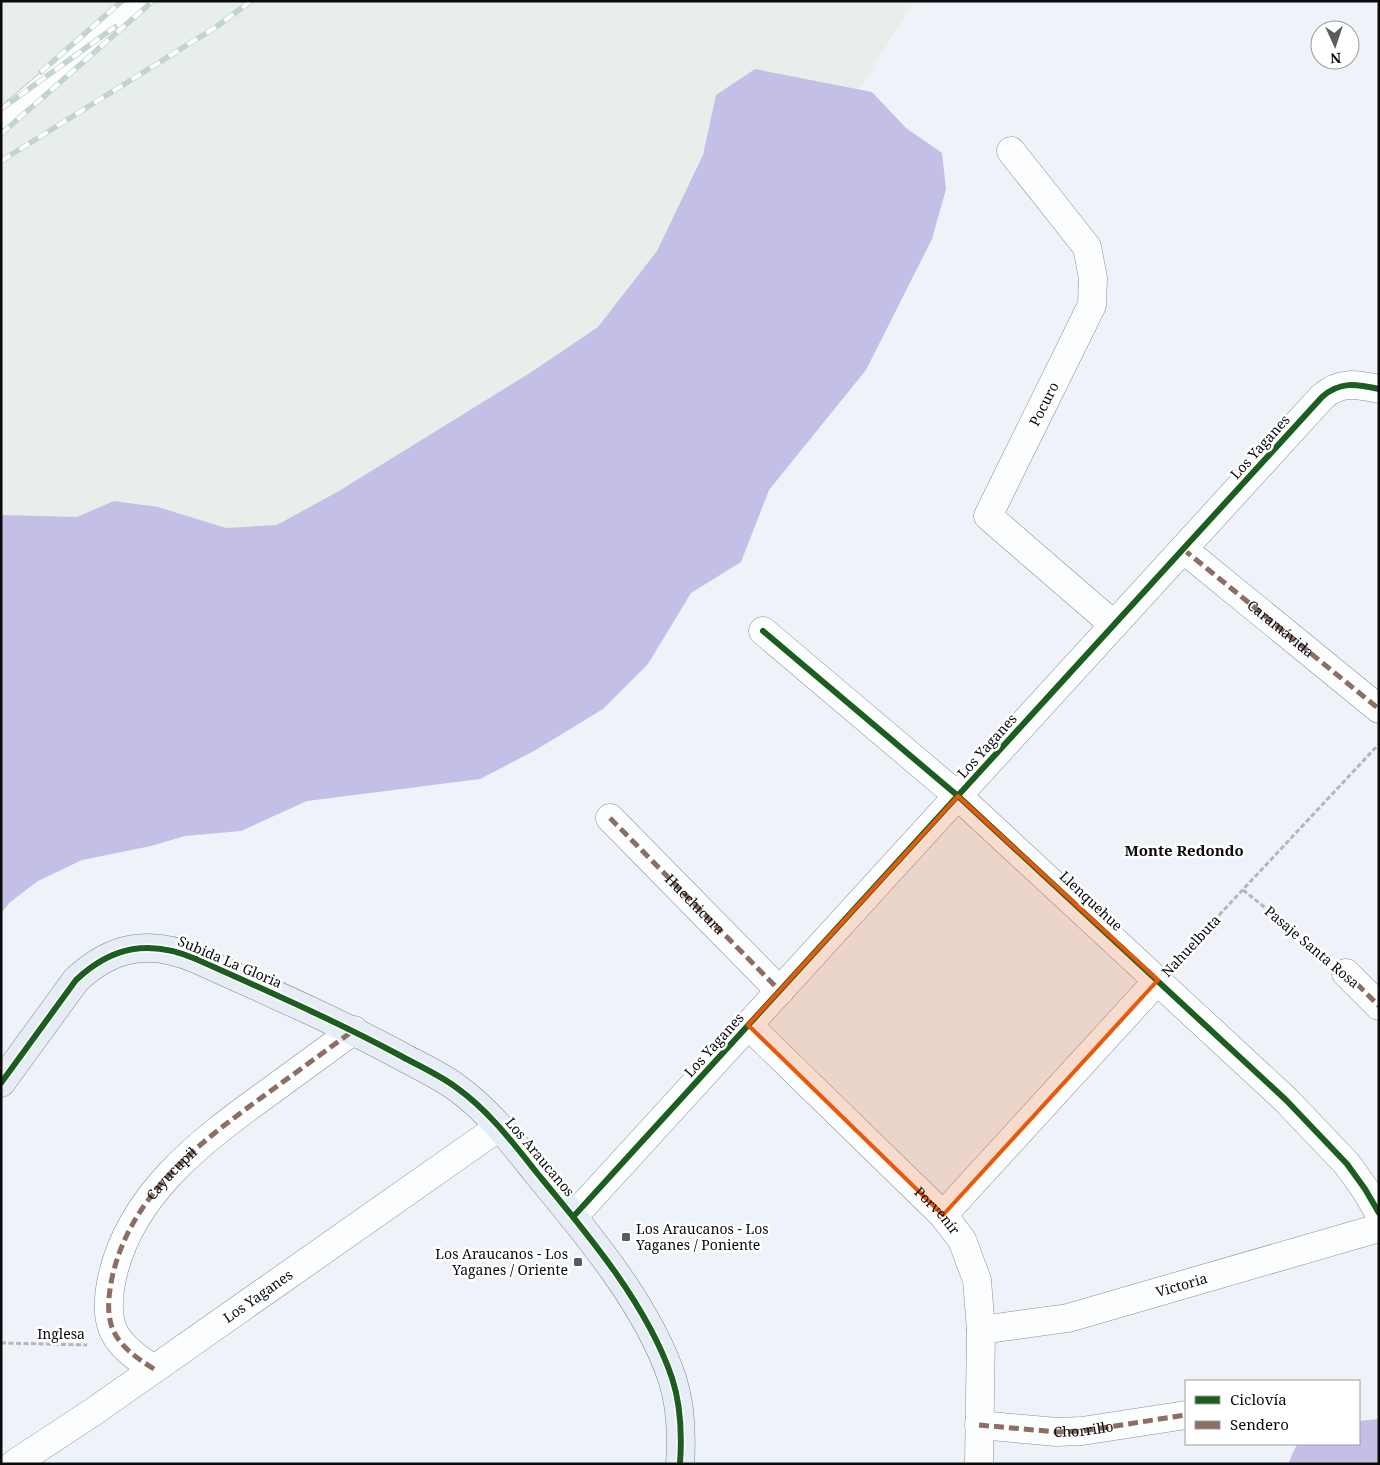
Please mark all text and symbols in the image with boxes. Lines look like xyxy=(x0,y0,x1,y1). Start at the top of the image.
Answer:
north arrow xyxy=(1310,20,1360,70)
text: N xyxy=(1330,49,1342,68)
street label: Pocuro xyxy=(1024,379,1063,429)
street label: Los Yaganes xyxy=(1226,410,1294,483)
street label: Caramávida xyxy=(1244,595,1318,661)
street label: Los Yaganes xyxy=(953,709,1021,782)
district label: Monte Redondo xyxy=(1124,840,1244,860)
street label: Llenquehue xyxy=(1056,866,1127,935)
street label: Huechicura xyxy=(661,870,729,938)
street label: Pasaje Santa Rosa xyxy=(1261,901,1364,992)
street label: Nahuelbuta xyxy=(1157,910,1224,981)
street label: Subida La Gloria xyxy=(175,931,285,992)
street label: Los Yaganes xyxy=(680,1008,748,1081)
street label: Los Araucanos xyxy=(502,1113,579,1200)
street label: Cayucupil xyxy=(142,1142,201,1204)
street label: Porvenír xyxy=(910,1182,965,1238)
place label: Los Araucanos - Los Yaganes / Poniente xyxy=(635,1219,769,1254)
marker: Los Araucanos - Los Yaganes / Poniente xyxy=(620,1231,632,1243)
place label: Los Araucanos - Los Yaganes / Oriente xyxy=(435,1244,568,1279)
marker: Los Araucanos - Los Yaganes / Oriente xyxy=(572,1256,584,1268)
street label: Los Yaganes xyxy=(219,1265,296,1327)
street label: Victoria xyxy=(1153,1268,1209,1301)
street label: Inglesa xyxy=(37,1324,85,1343)
legend xyxy=(1185,1380,1360,1445)
text: Ciclovía xyxy=(1230,1389,1287,1409)
text: Sendero xyxy=(1230,1414,1289,1434)
street label: Chorrillo xyxy=(1053,1416,1115,1441)

